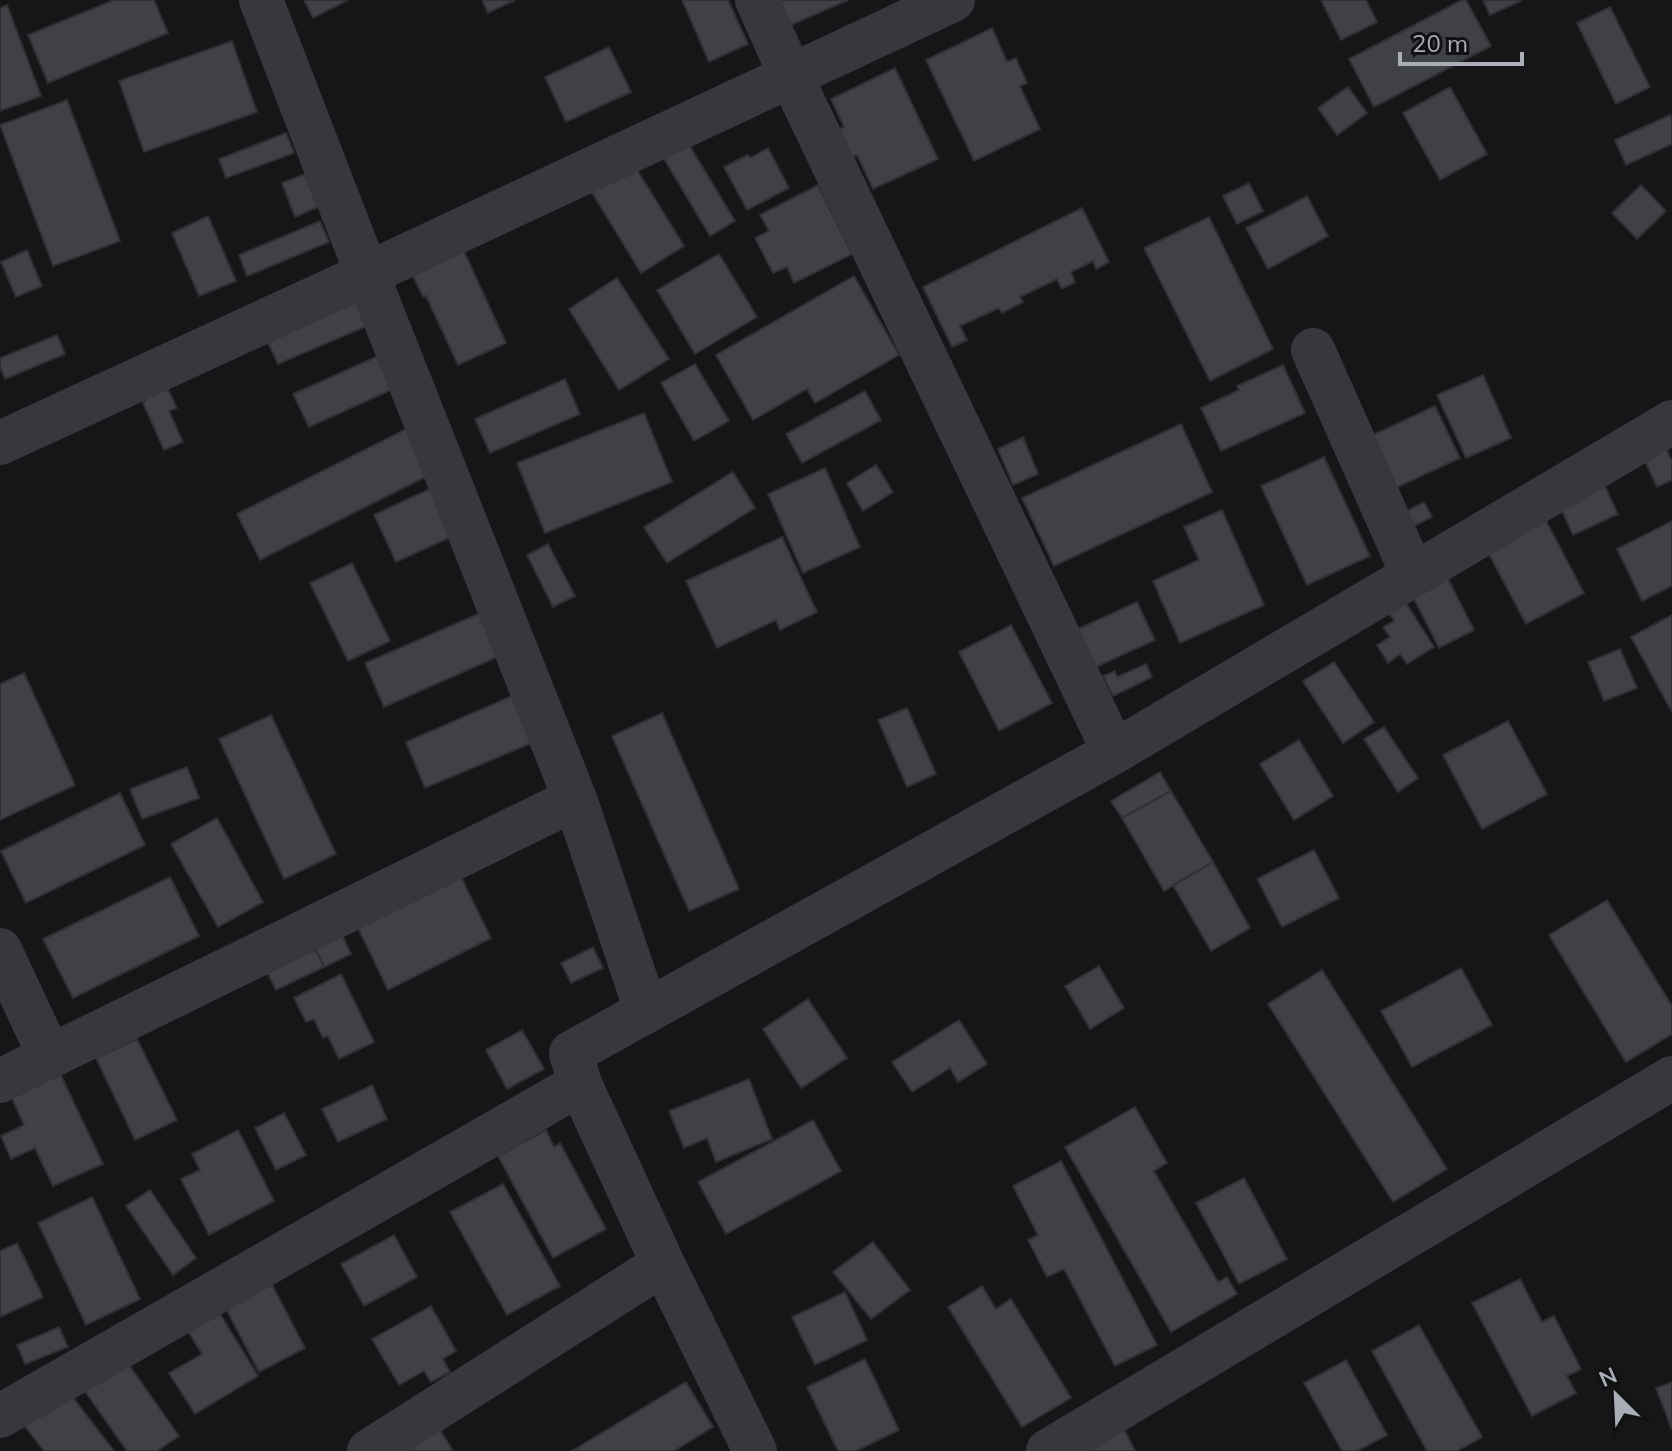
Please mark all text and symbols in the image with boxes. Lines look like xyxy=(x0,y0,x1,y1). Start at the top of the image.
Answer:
scale bar xyxy=(1400,16,1522,66)
text: 20 m xyxy=(1412,28,1468,58)
north arrow xyxy=(1576,1355,1656,1435)
text: N xyxy=(1595,1361,1621,1393)

